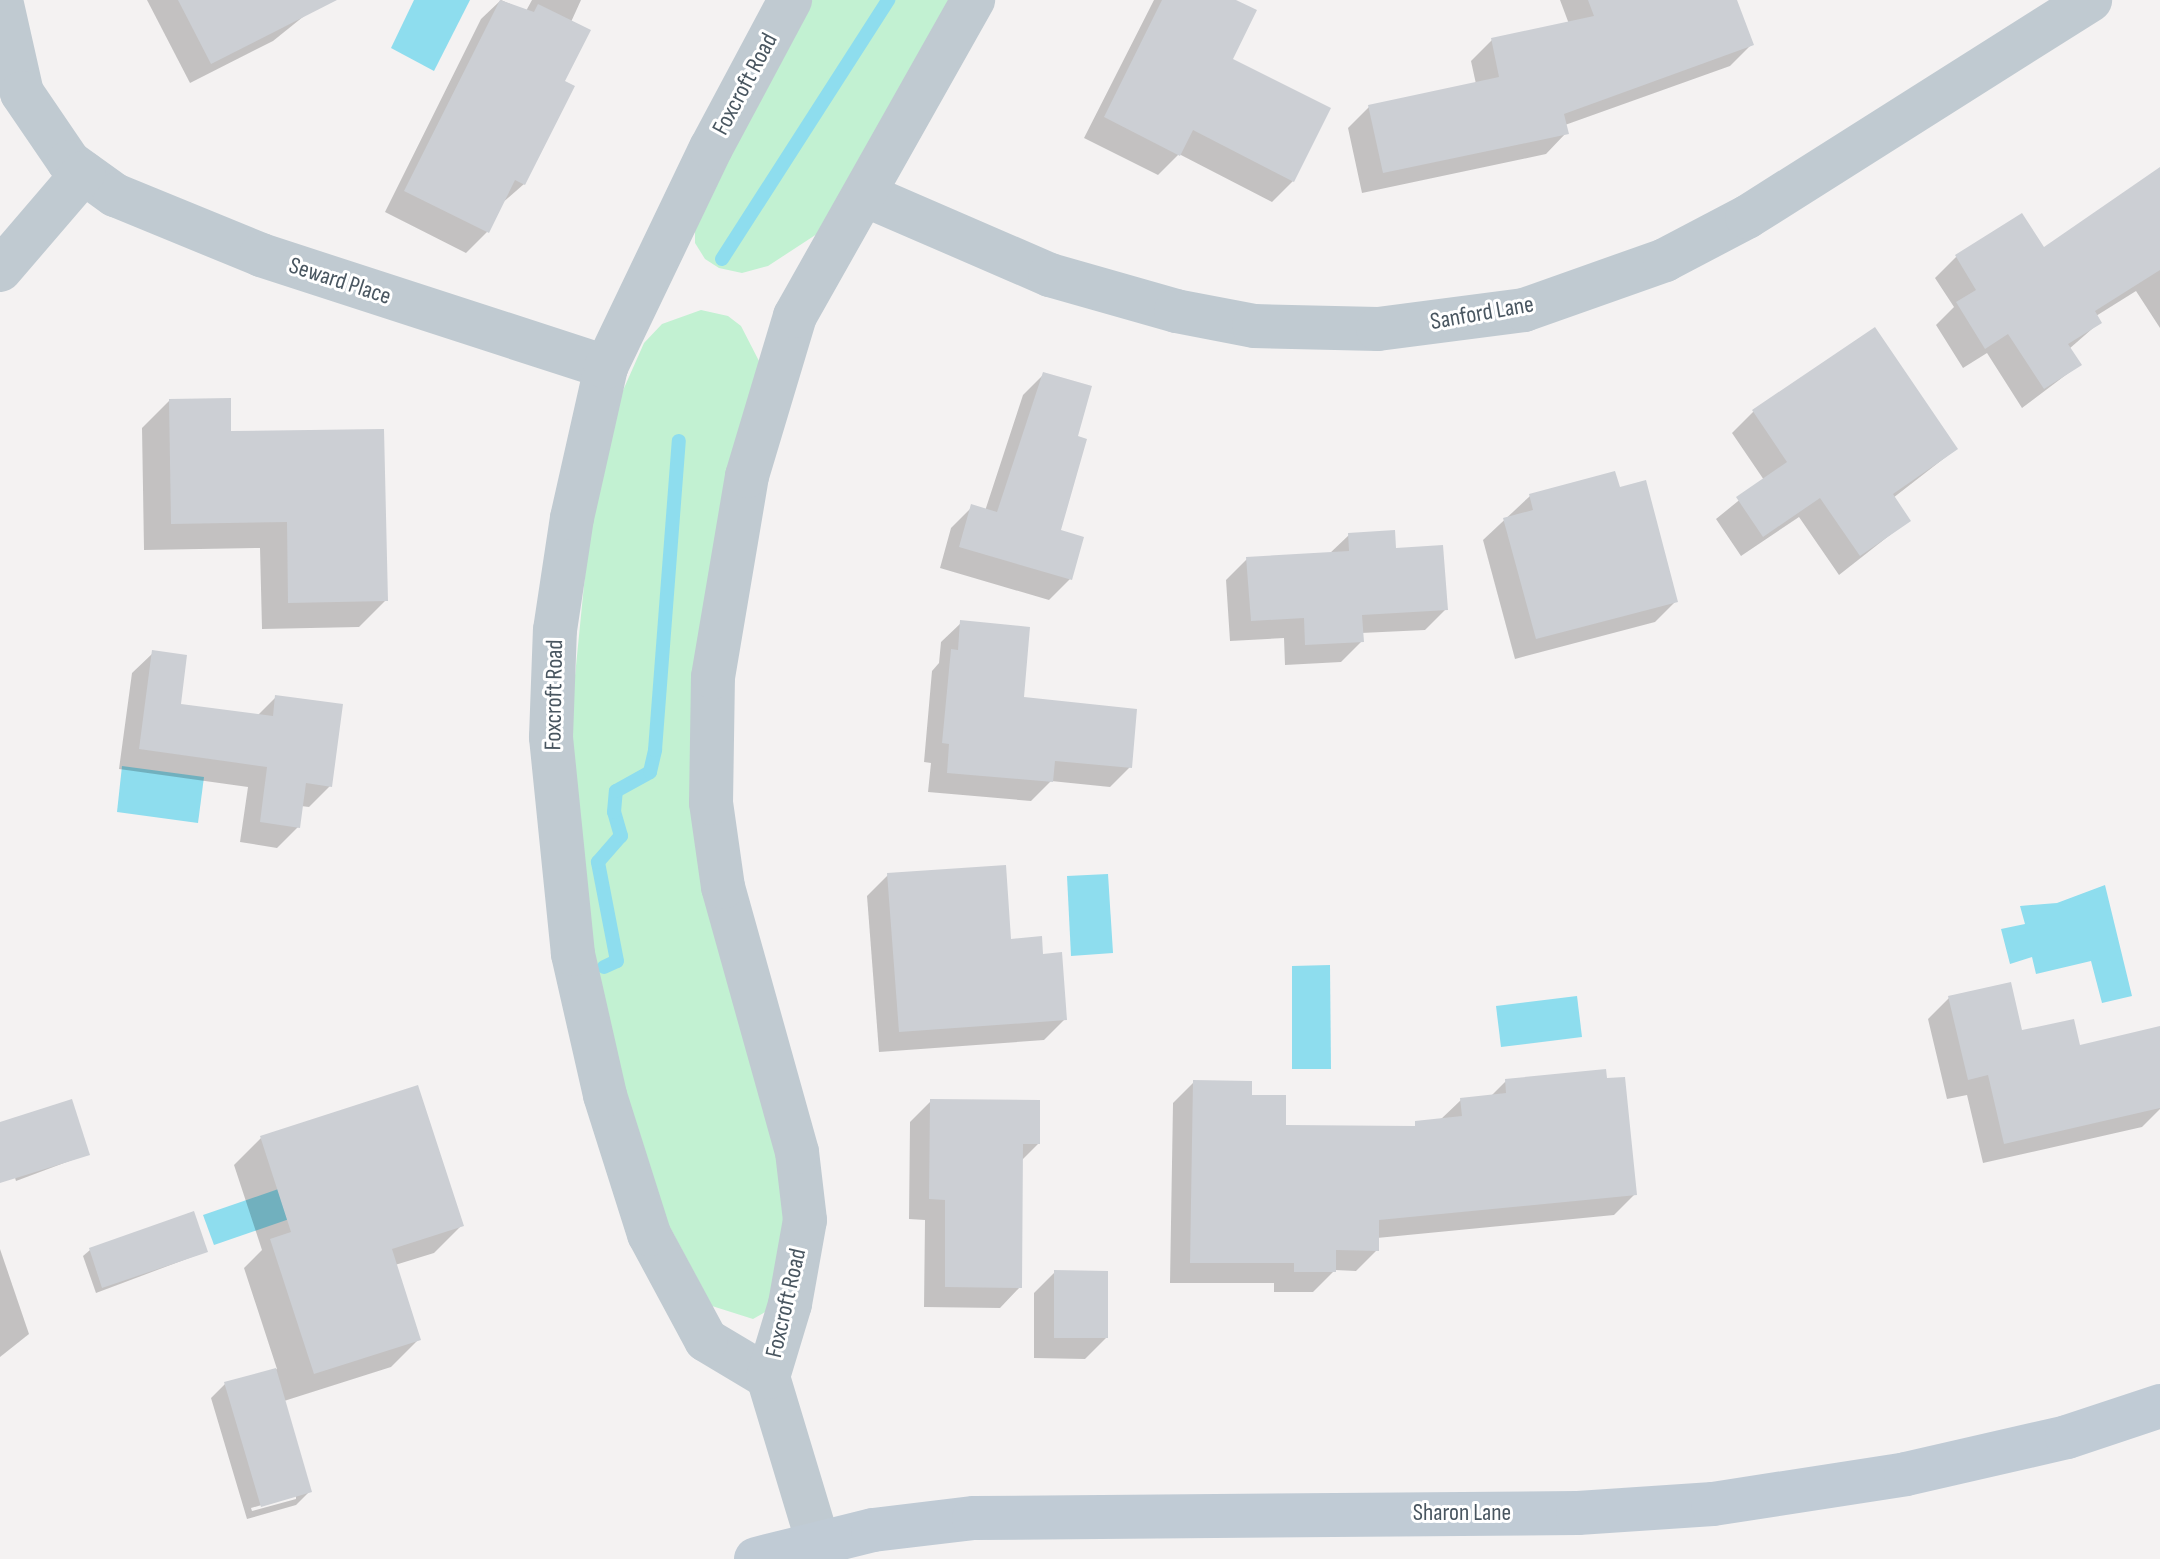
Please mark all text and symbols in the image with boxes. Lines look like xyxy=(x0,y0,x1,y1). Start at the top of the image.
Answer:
street label: Foxcroft Road xyxy=(706,28,784,140)
street label: Seward Place xyxy=(285,251,395,311)
street label: Sanford Lane xyxy=(1428,290,1536,336)
street label: Foxcroft Road xyxy=(539,639,569,751)
street label: Foxcroft Road xyxy=(759,1246,813,1360)
street label: Sharon Lane xyxy=(1413,1499,1511,1527)

